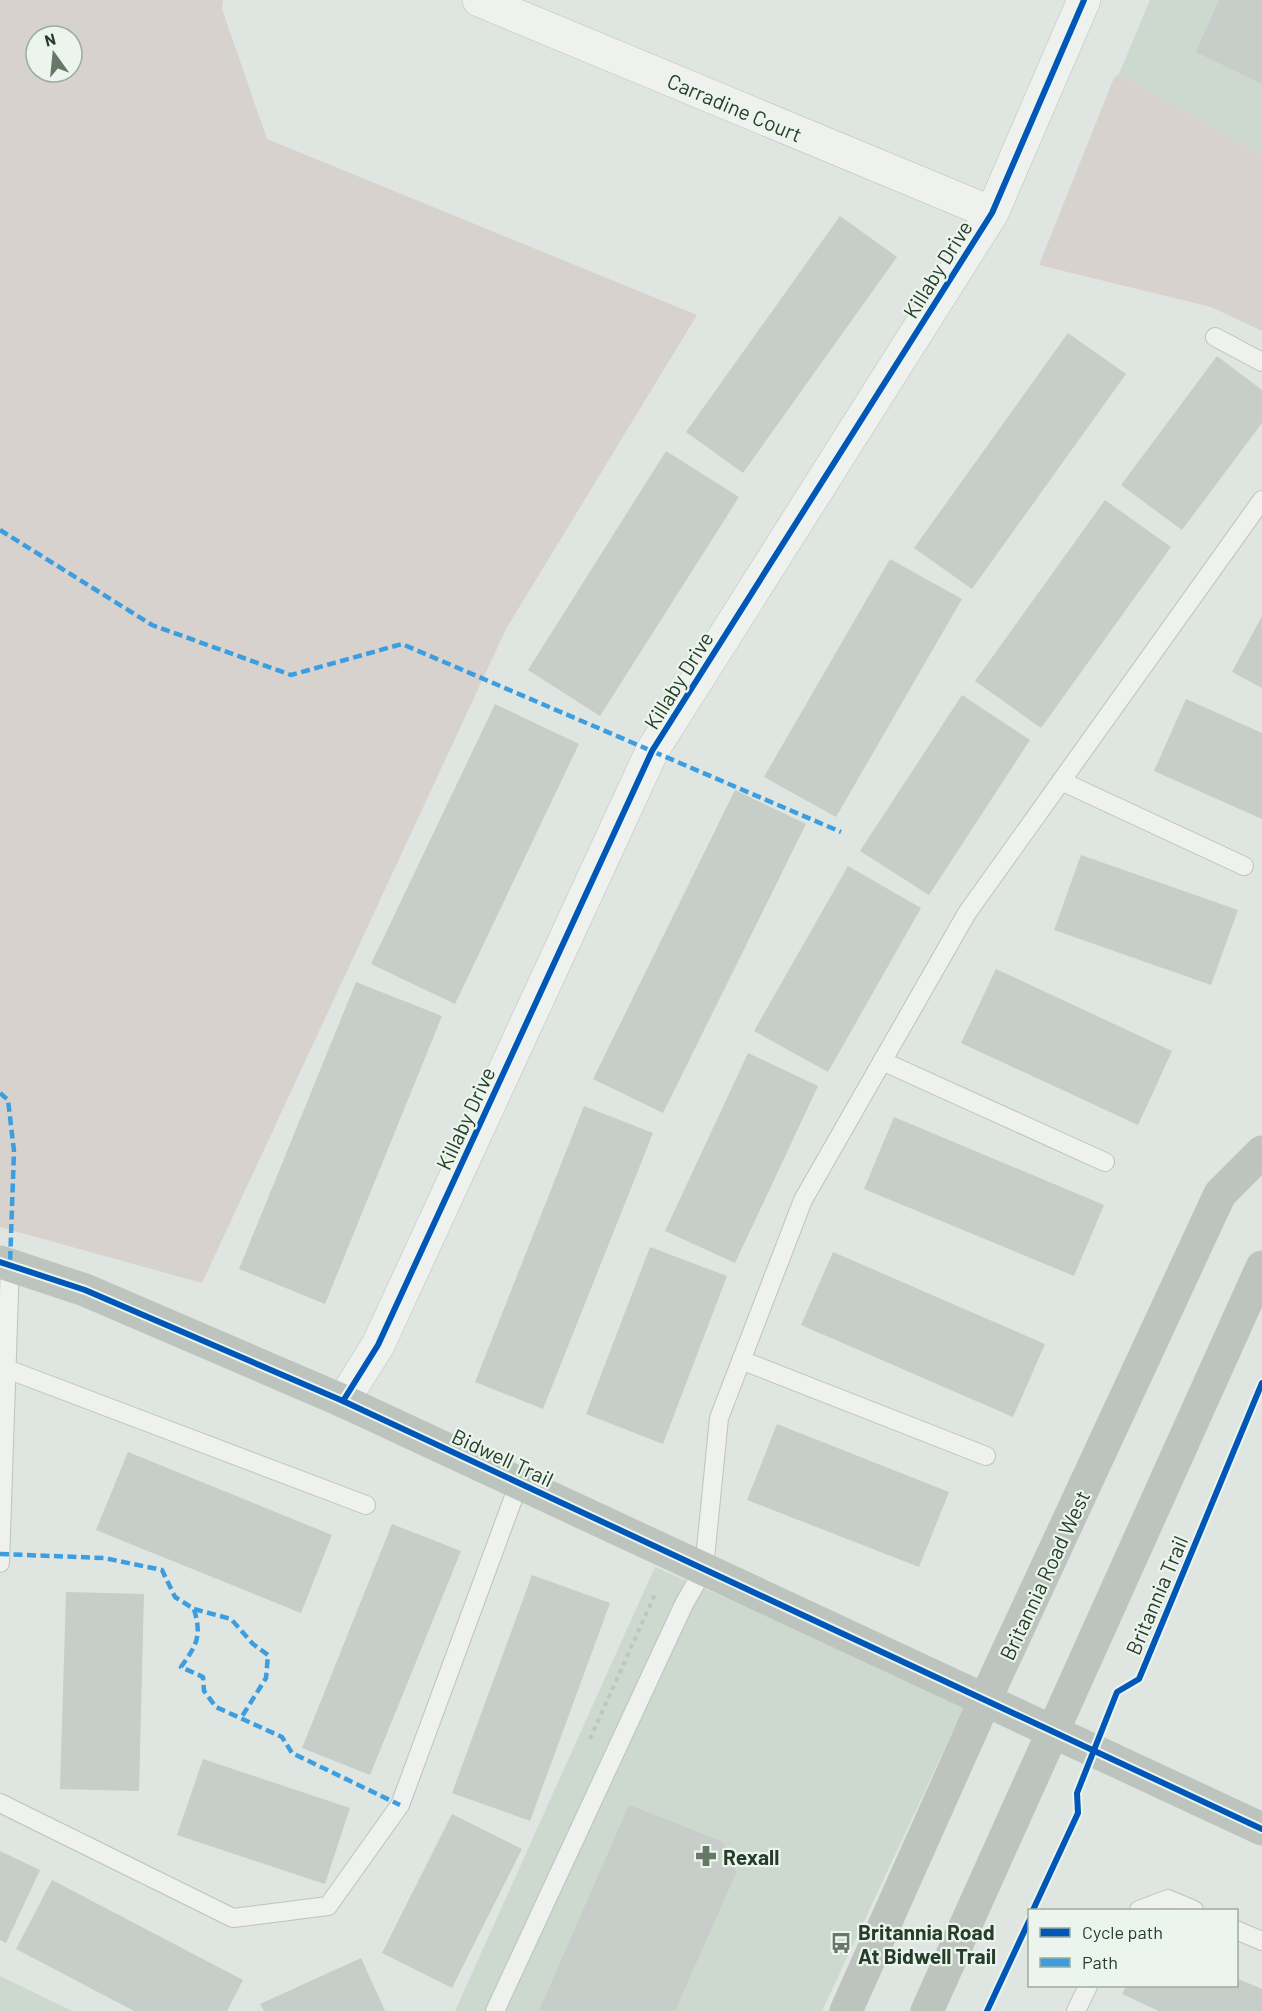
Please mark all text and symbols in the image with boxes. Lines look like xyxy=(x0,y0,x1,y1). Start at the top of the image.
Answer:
north arrow xyxy=(24,24,84,84)
text: N xyxy=(42,28,58,50)
street label: Carradine Court xyxy=(664,67,806,147)
street label: Killaby Drive xyxy=(897,216,977,322)
street label: Killaby Drive xyxy=(638,627,718,733)
street label: Killaby Drive xyxy=(430,1063,500,1173)
street label: Bidwell Trail xyxy=(448,1423,558,1491)
street label: Britannia Road West xyxy=(994,1486,1094,1664)
street label: Britannia Trail xyxy=(1120,1532,1192,1658)
pharmacy icon: Rexall xyxy=(694,1844,718,1868)
place label: Rexall xyxy=(723,1844,779,1869)
legend xyxy=(1028,1909,1238,1987)
place label: Britannia Road At Bidwell Trail xyxy=(858,1919,996,1968)
text: Cycle path xyxy=(1082,1921,1163,1943)
bus stop icon: Britannia Road At Bidwell Trail xyxy=(829,1931,853,1955)
text: Path xyxy=(1082,1951,1118,1973)

